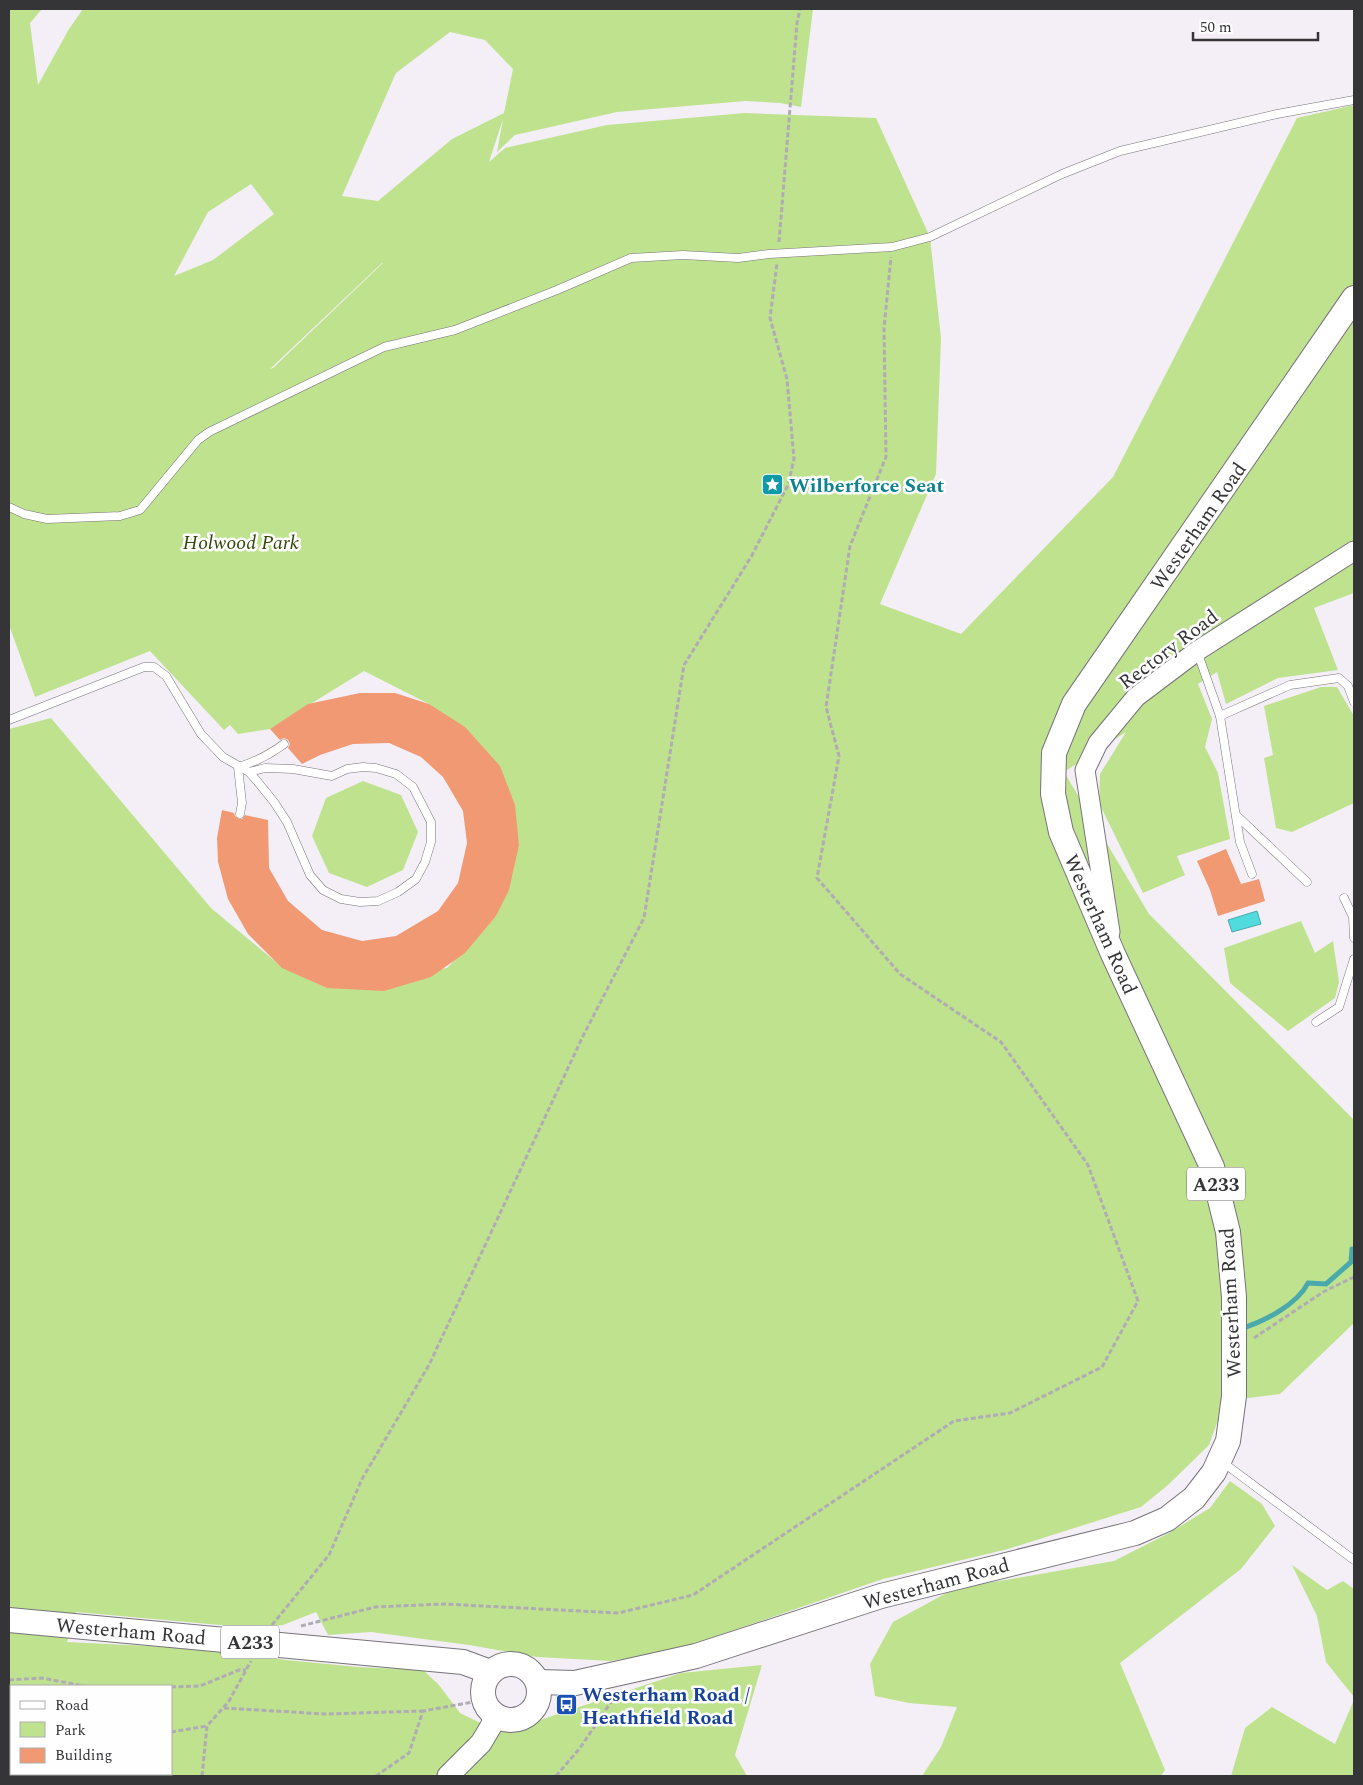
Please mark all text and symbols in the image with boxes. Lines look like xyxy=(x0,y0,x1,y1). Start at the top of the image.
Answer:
scale bar xyxy=(1193,10,1318,42)
text: 50 m xyxy=(1200,16,1232,39)
street label: Westerham Road xyxy=(1143,456,1254,597)
place label: Wilberforce Seat xyxy=(789,471,944,501)
place icon: Wilberforce Seat xyxy=(761,473,785,497)
park label: Holwood Park xyxy=(183,528,300,558)
street label: Rectory Road xyxy=(1112,602,1225,697)
street label: Westerham Road xyxy=(1056,849,1144,999)
road number: A233 xyxy=(1187,1168,1245,1200)
street label: Westerham Road xyxy=(1212,1227,1250,1379)
street label: Westerham Road xyxy=(860,1550,1013,1618)
street label: Westerham Road xyxy=(55,1610,207,1654)
road number: A233 xyxy=(221,1625,279,1658)
place label: Westerham Road / Heathfield Road xyxy=(582,1680,750,1733)
legend xyxy=(10,1685,172,1775)
bus stop icon: Westerham Road / Heathfield Road xyxy=(554,1693,578,1717)
text: Road xyxy=(55,1694,89,1717)
text: Park xyxy=(55,1719,86,1742)
text: Building xyxy=(55,1744,112,1767)

